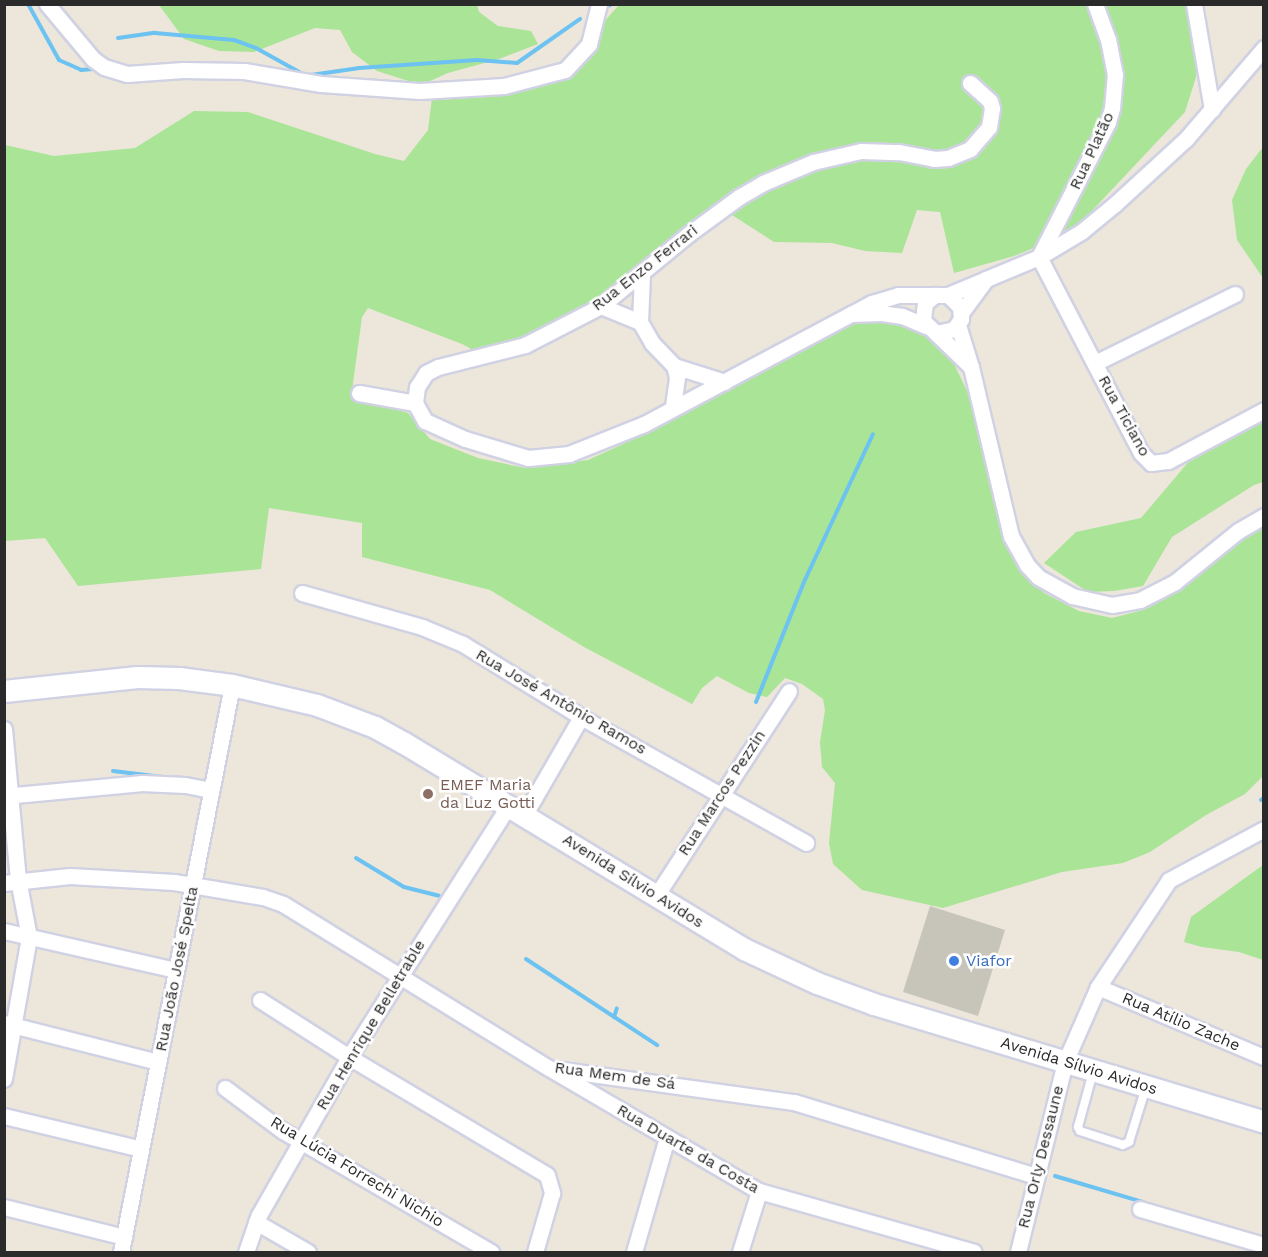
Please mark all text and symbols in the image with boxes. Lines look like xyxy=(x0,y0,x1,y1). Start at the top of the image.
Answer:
street label: Rua Platão xyxy=(1066,109,1118,193)
street label: Rua Enzo Ferrari xyxy=(588,221,702,315)
street label: Rua Ticiano xyxy=(1094,372,1154,460)
street label: Rua José Antônio Ramos xyxy=(472,645,650,759)
street label: Rua Marcos Pezzin xyxy=(674,726,770,860)
place label: EMEF Maria da Luz Gotti xyxy=(440,775,535,813)
marker: EMEF Maria da Luz Gotti xyxy=(421,787,435,801)
street label: Avenida Sílvio Avidos xyxy=(559,830,707,932)
street label: Rua João José Spelta xyxy=(151,884,203,1054)
street label: Rua Henrique Belletrable xyxy=(312,936,430,1114)
place label: Viafor xyxy=(966,951,1012,971)
marker: Viafor xyxy=(947,954,961,968)
street label: Rua Atílio Zache xyxy=(1119,988,1243,1056)
street label: Avenida Sílvio Avidos xyxy=(998,1033,1160,1099)
street label: Rua Mem de Sá xyxy=(553,1058,677,1094)
street label: Rua Orly Dessaune xyxy=(1014,1083,1068,1231)
street label: Rua Duarte da Costa xyxy=(613,1100,763,1198)
street label: Rua Lúcia Forrechi Nichio xyxy=(266,1112,448,1232)

